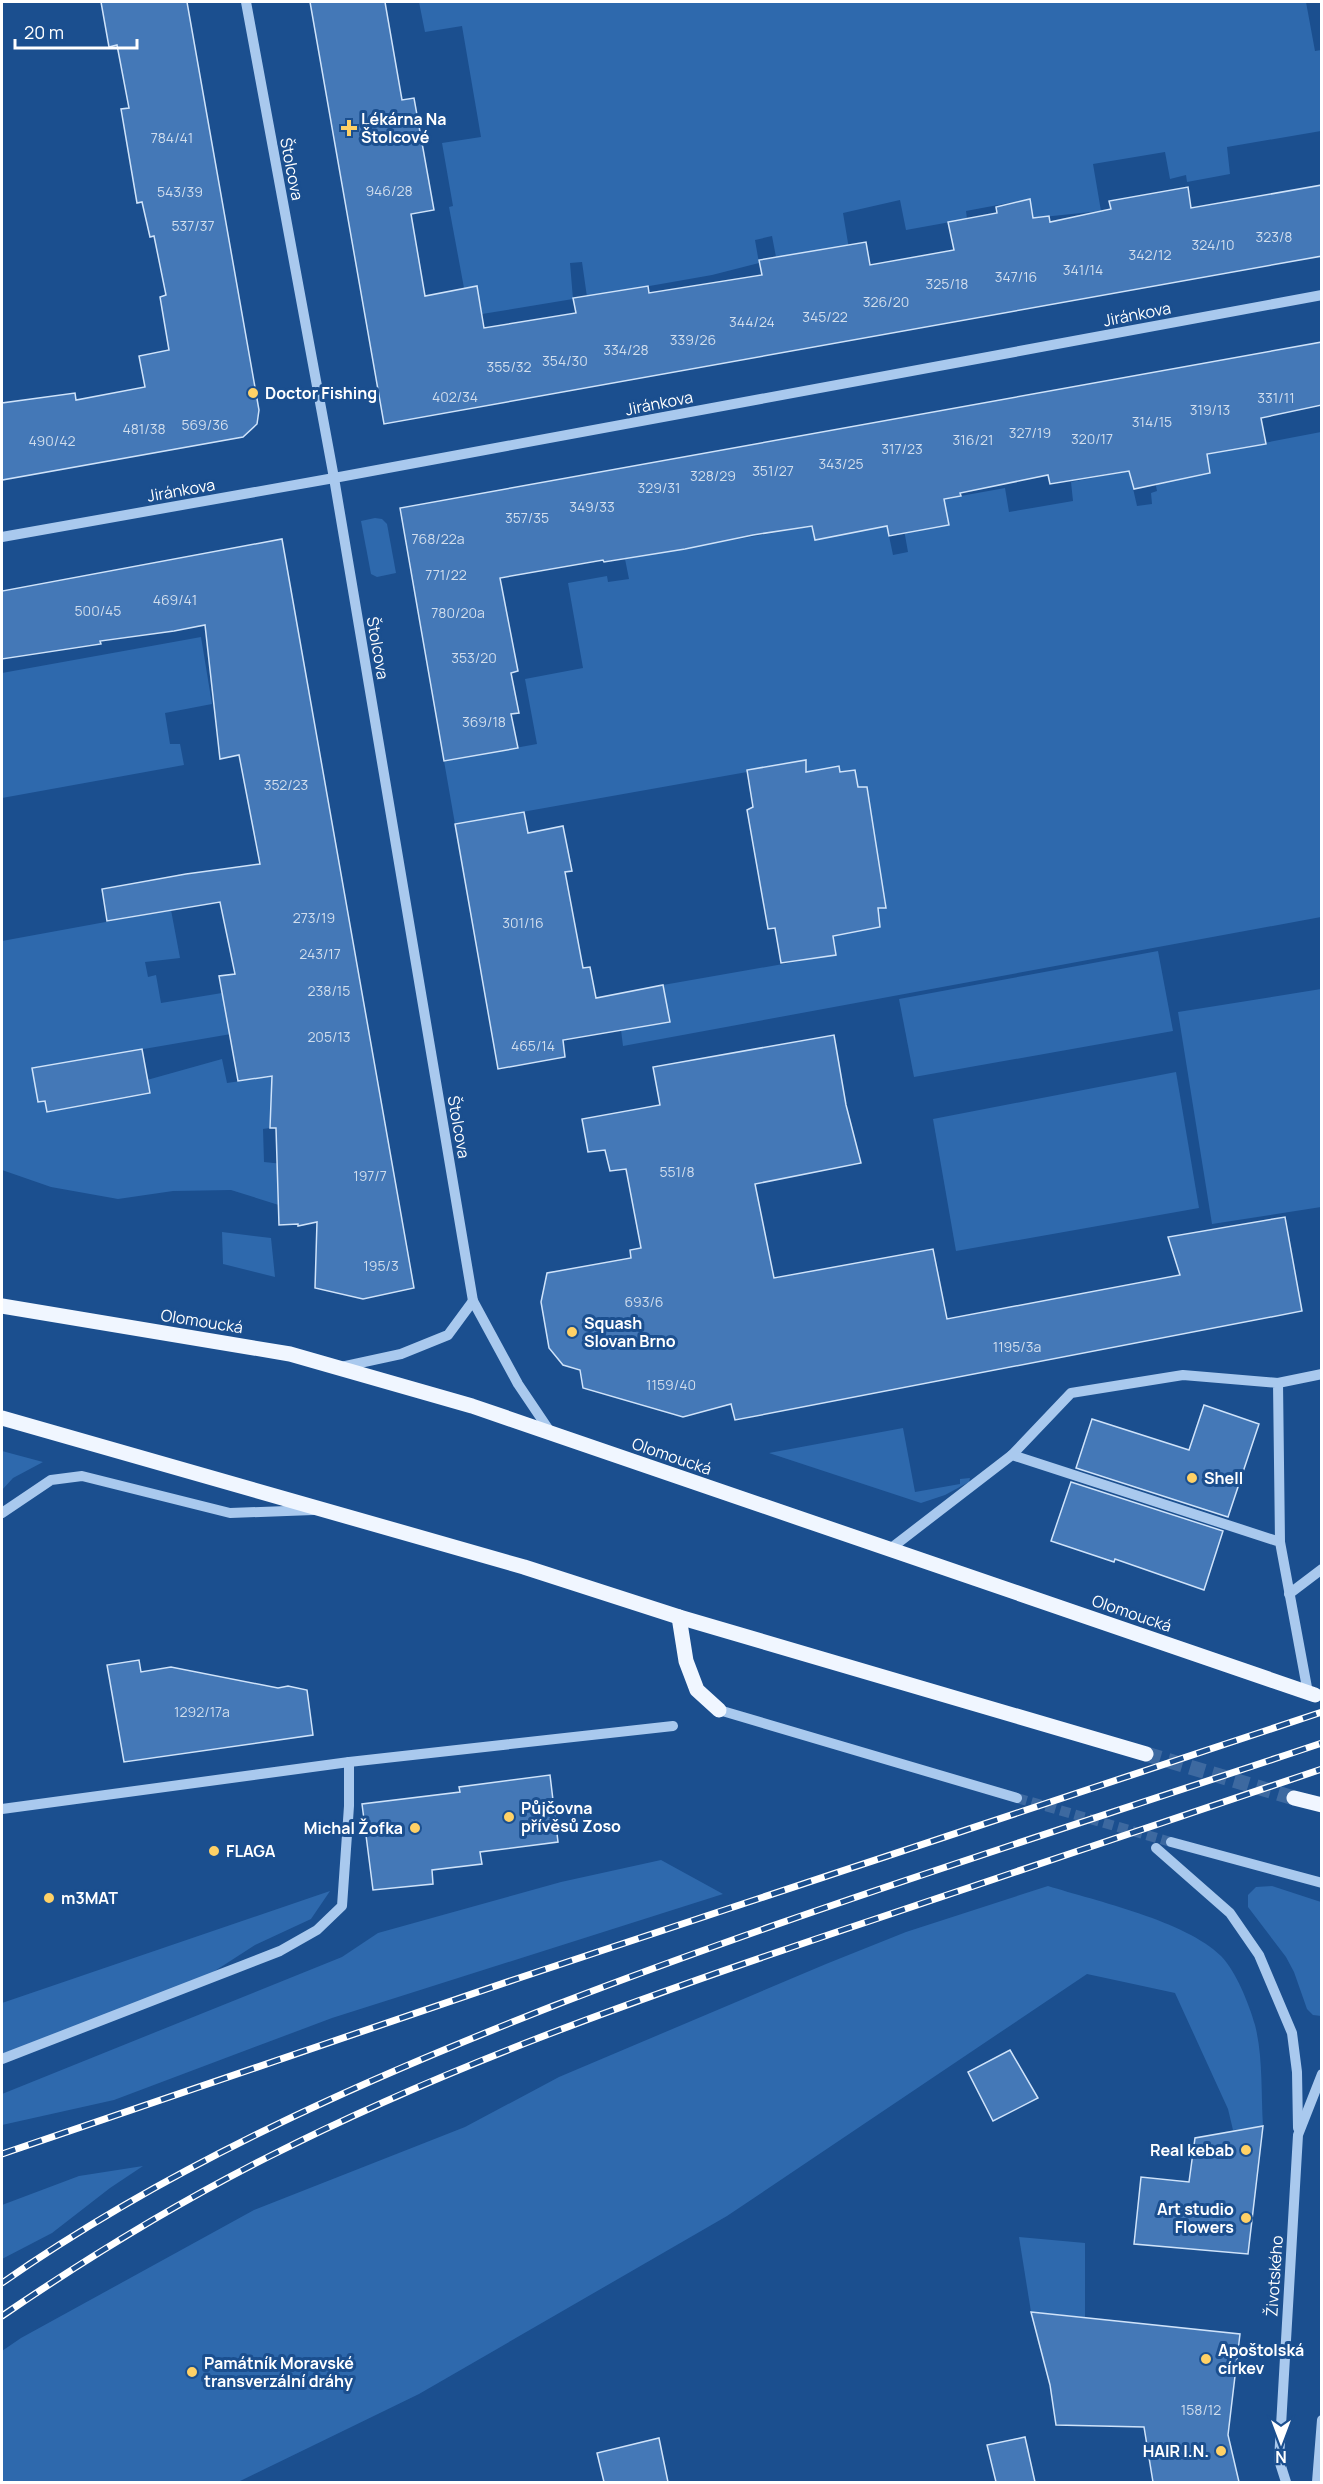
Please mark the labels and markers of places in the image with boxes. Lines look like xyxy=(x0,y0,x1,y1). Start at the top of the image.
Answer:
place label: Lékárna Na Štolcové xyxy=(361,108,447,148)
marker: Lékárna Na Štolcové xyxy=(342,121,356,135)
place label: Doctor Fishing xyxy=(265,382,377,404)
marker: Doctor Fishing xyxy=(246,386,260,400)
place label: Squash Slovan Brno xyxy=(584,1312,676,1352)
marker: Squash Slovan Brno xyxy=(565,1325,579,1339)
place label: Shell xyxy=(1204,1467,1243,1489)
marker: Shell xyxy=(1185,1471,1199,1485)
place label: Půjčovna přívěsů Zoso xyxy=(521,1797,621,1837)
marker: Půjčovna přívěsů Zoso xyxy=(502,1810,516,1824)
place label: Michal Žofka xyxy=(304,1817,403,1839)
marker: Michal Žofka xyxy=(408,1821,422,1835)
place label: FLAGA xyxy=(226,1840,276,1862)
marker: FLAGA xyxy=(207,1844,221,1858)
place label: m3MAT xyxy=(61,1887,118,1909)
marker: m3MAT xyxy=(42,1891,56,1905)
place label: Real kebab xyxy=(1150,2139,1234,2161)
marker: Real kebab xyxy=(1239,2143,1253,2157)
place label: Art studio Flowers xyxy=(1157,2198,1234,2238)
marker: Art studio Flowers xyxy=(1239,2211,1253,2225)
place label: Apoštolská církev xyxy=(1218,2339,1304,2379)
place label: Památník Moravské transverzální dráhy xyxy=(204,2352,354,2392)
marker: Apoštolská církev xyxy=(1199,2352,1213,2366)
marker: Památník Moravské transverzální dráhy xyxy=(185,2365,199,2379)
place label: HAIR I.N. xyxy=(1143,2440,1209,2462)
marker: HAIR I.N. xyxy=(1214,2444,1228,2458)

